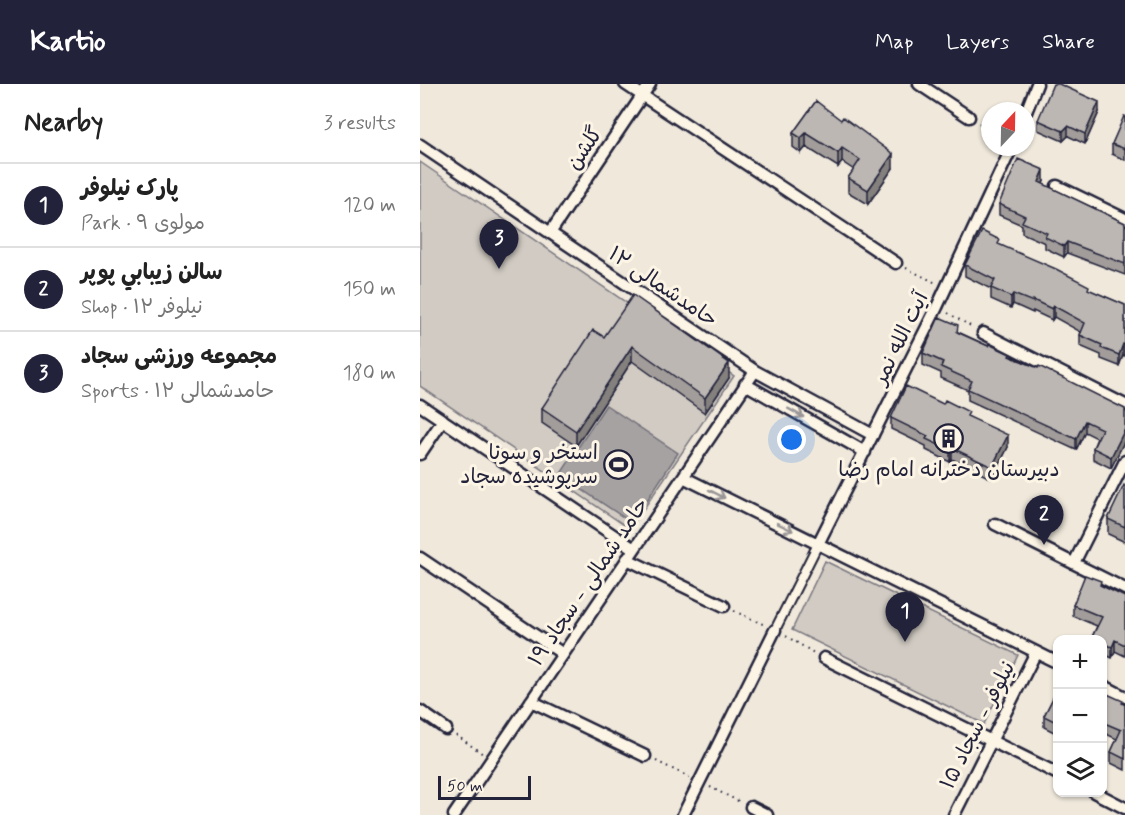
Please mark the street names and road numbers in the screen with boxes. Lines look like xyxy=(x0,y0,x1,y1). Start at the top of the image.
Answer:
street label: گلشن xyxy=(560,121,610,176)
street label: حامدشمالی ۱۲ xyxy=(603,240,722,333)
street label: آیت الله نمر xyxy=(866,287,936,391)
street label: حامد شمالی - سجاد ۱۹ xyxy=(522,493,655,672)
street label: نیلوفر - سجاد ۱۵ xyxy=(934,657,1022,794)

